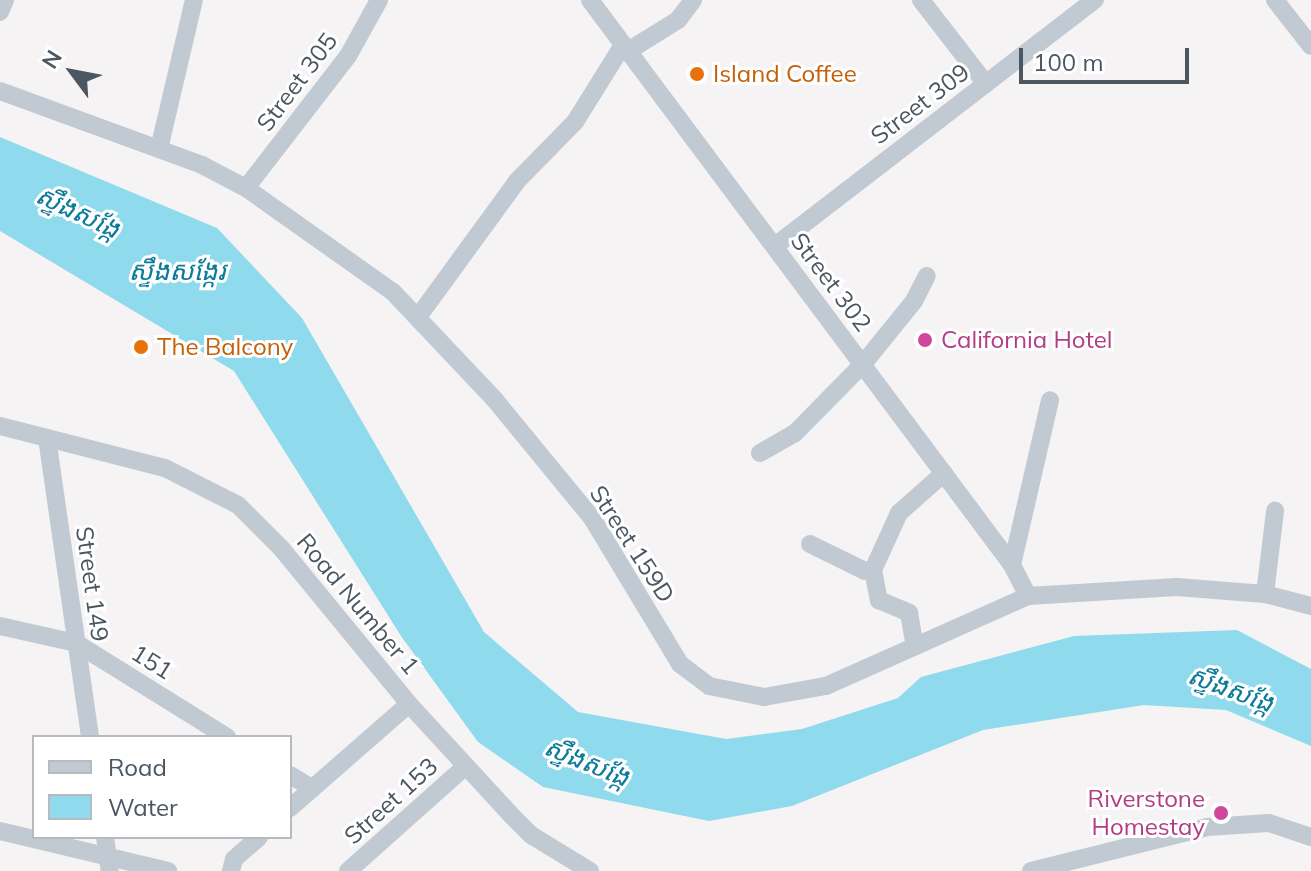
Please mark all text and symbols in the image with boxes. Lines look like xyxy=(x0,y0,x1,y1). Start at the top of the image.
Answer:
street label: Street 305 xyxy=(251,27,343,137)
north arrow xyxy=(32,32,112,112)
scale bar xyxy=(1023,32,1193,82)
text: N xyxy=(35,45,68,74)
text: 100 m xyxy=(1033,47,1104,77)
street label: Street 309 xyxy=(865,58,975,150)
place label: Island Coffee xyxy=(713,60,857,88)
marker: Island Coffee xyxy=(688,65,706,83)
water label: ស្ទឹងសង្កែ xyxy=(31,179,125,245)
street label: Street 302 xyxy=(785,227,877,337)
water label: ស្ទឹងសង្កែរ xyxy=(129,255,225,287)
place label: California Hotel xyxy=(941,326,1112,354)
marker: California Hotel xyxy=(916,331,934,349)
place label: The Balcony xyxy=(157,333,293,361)
marker: The Balcony xyxy=(132,338,150,356)
street label: Street 159D xyxy=(583,480,681,608)
street label: Street 149 xyxy=(70,525,114,643)
street label: Road Number 1 xyxy=(291,528,425,680)
street label: 151 xyxy=(126,638,178,686)
water label: ស្ទឹងសង្កែ xyxy=(1184,659,1278,719)
water label: ស្ទឹងសង្កែ xyxy=(540,731,634,793)
legend xyxy=(32,735,292,839)
text: Road xyxy=(108,752,167,782)
street label: Street 153 xyxy=(338,752,444,850)
place label: Riverstone Homestay xyxy=(1088,785,1205,841)
text: Water xyxy=(108,792,178,822)
marker: Riverstone Homestay xyxy=(1212,804,1230,822)

